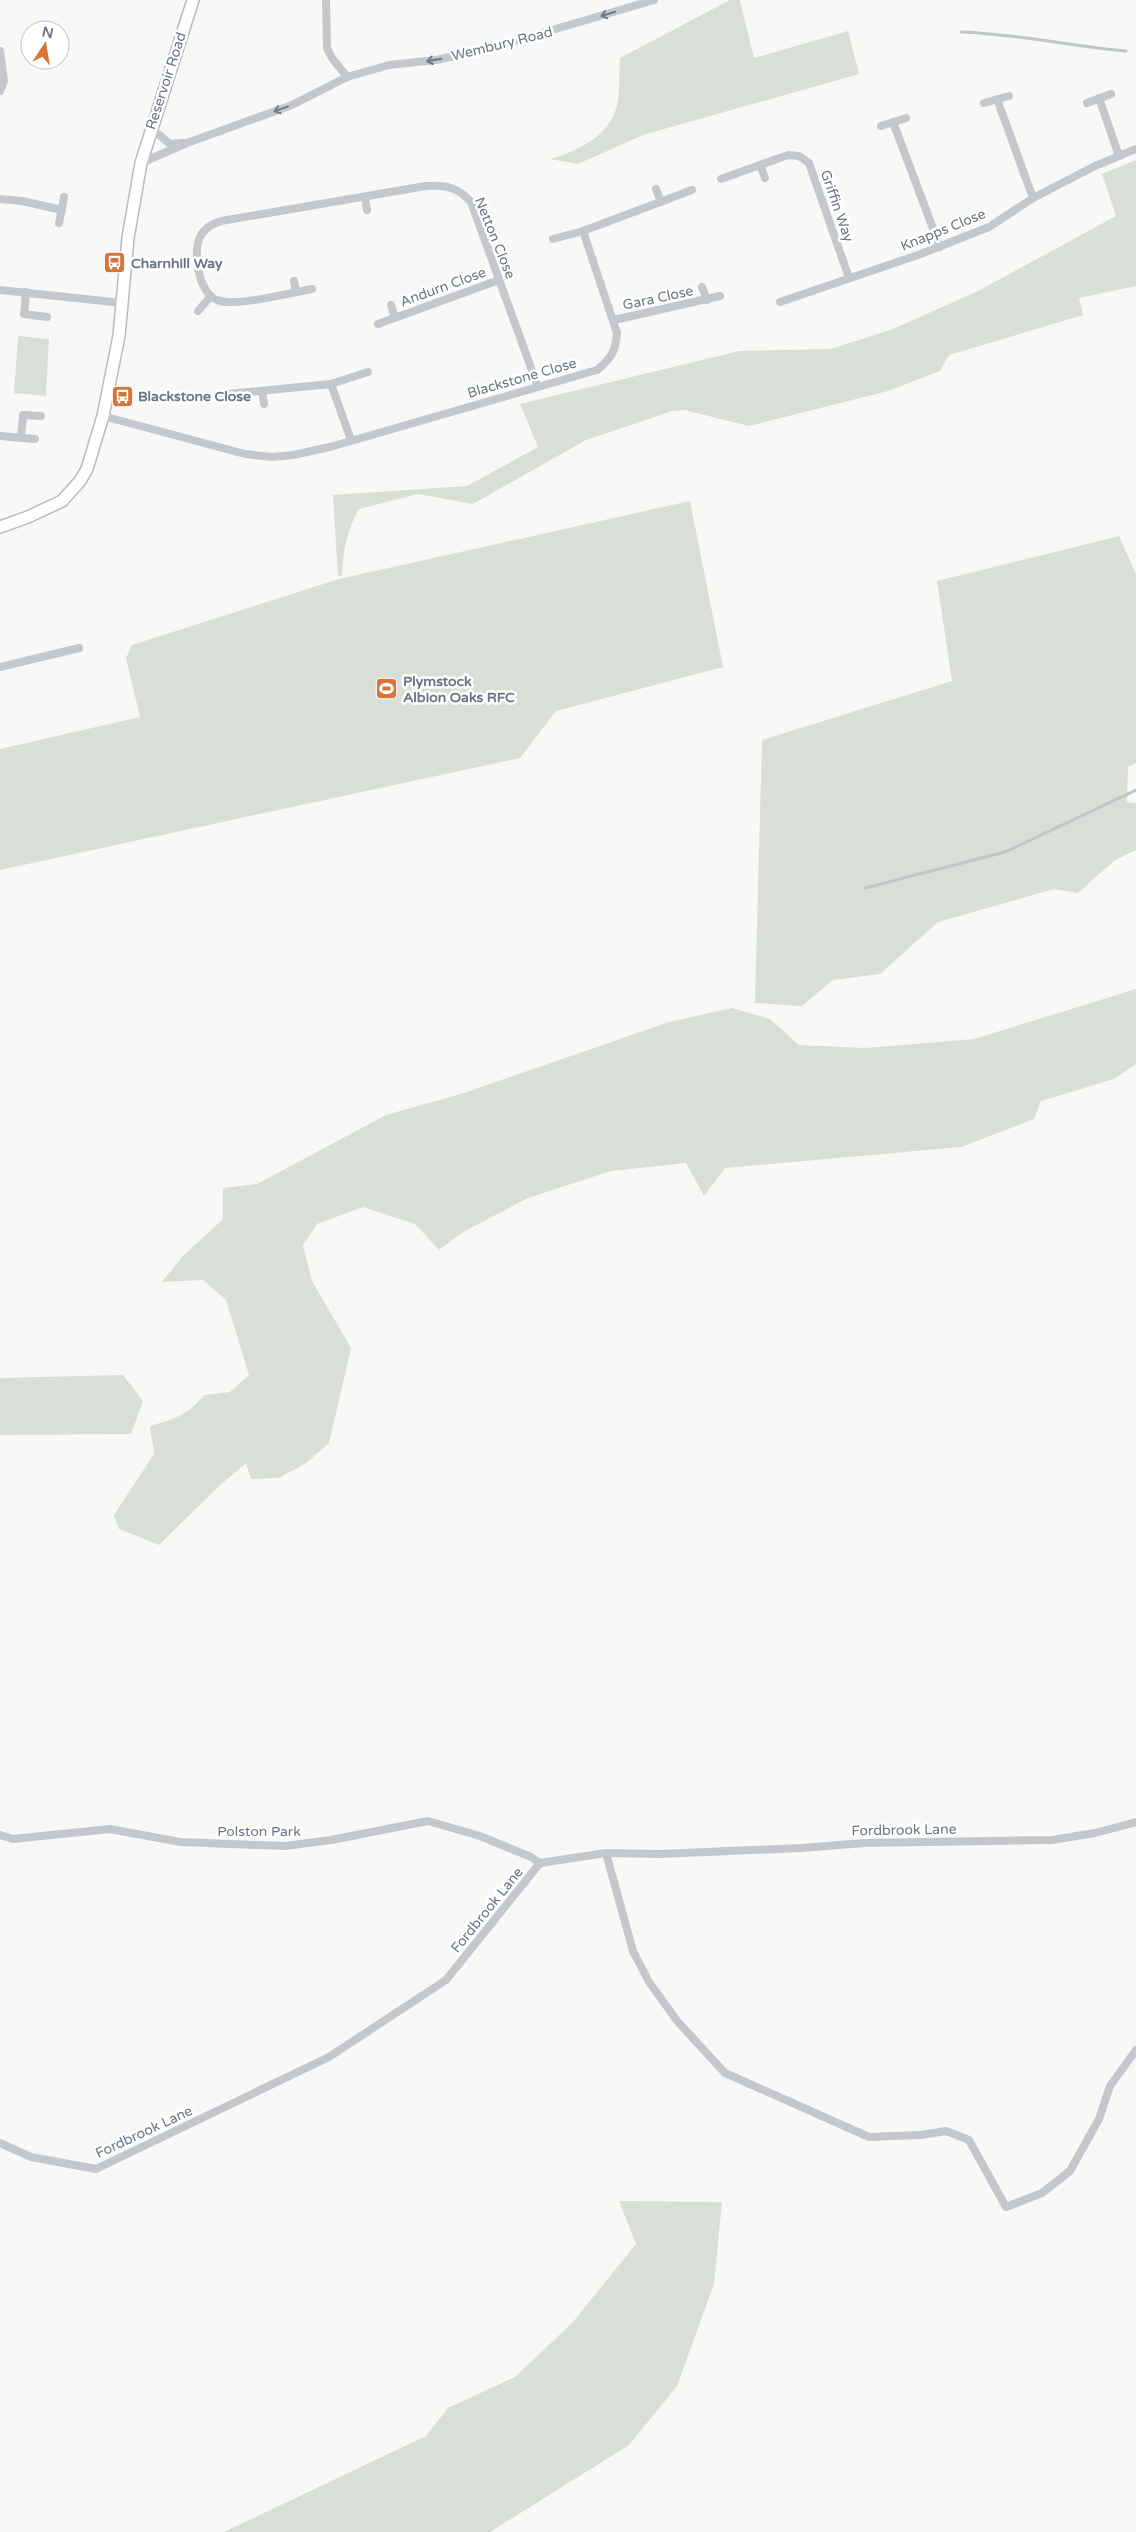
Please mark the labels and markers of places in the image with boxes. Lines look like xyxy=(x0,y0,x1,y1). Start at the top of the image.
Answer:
bus stop icon: Charnhill Way xyxy=(103,251,127,275)
place label: Charnhill Way xyxy=(131,255,223,272)
bus stop icon: Blackstone Close xyxy=(110,384,134,408)
place label: Blackstone Close xyxy=(138,388,251,405)
place label: Plymstock Albion Oaks RFC xyxy=(403,673,515,706)
sports icon: Plymstock Albion Oaks RFC xyxy=(375,677,399,701)

